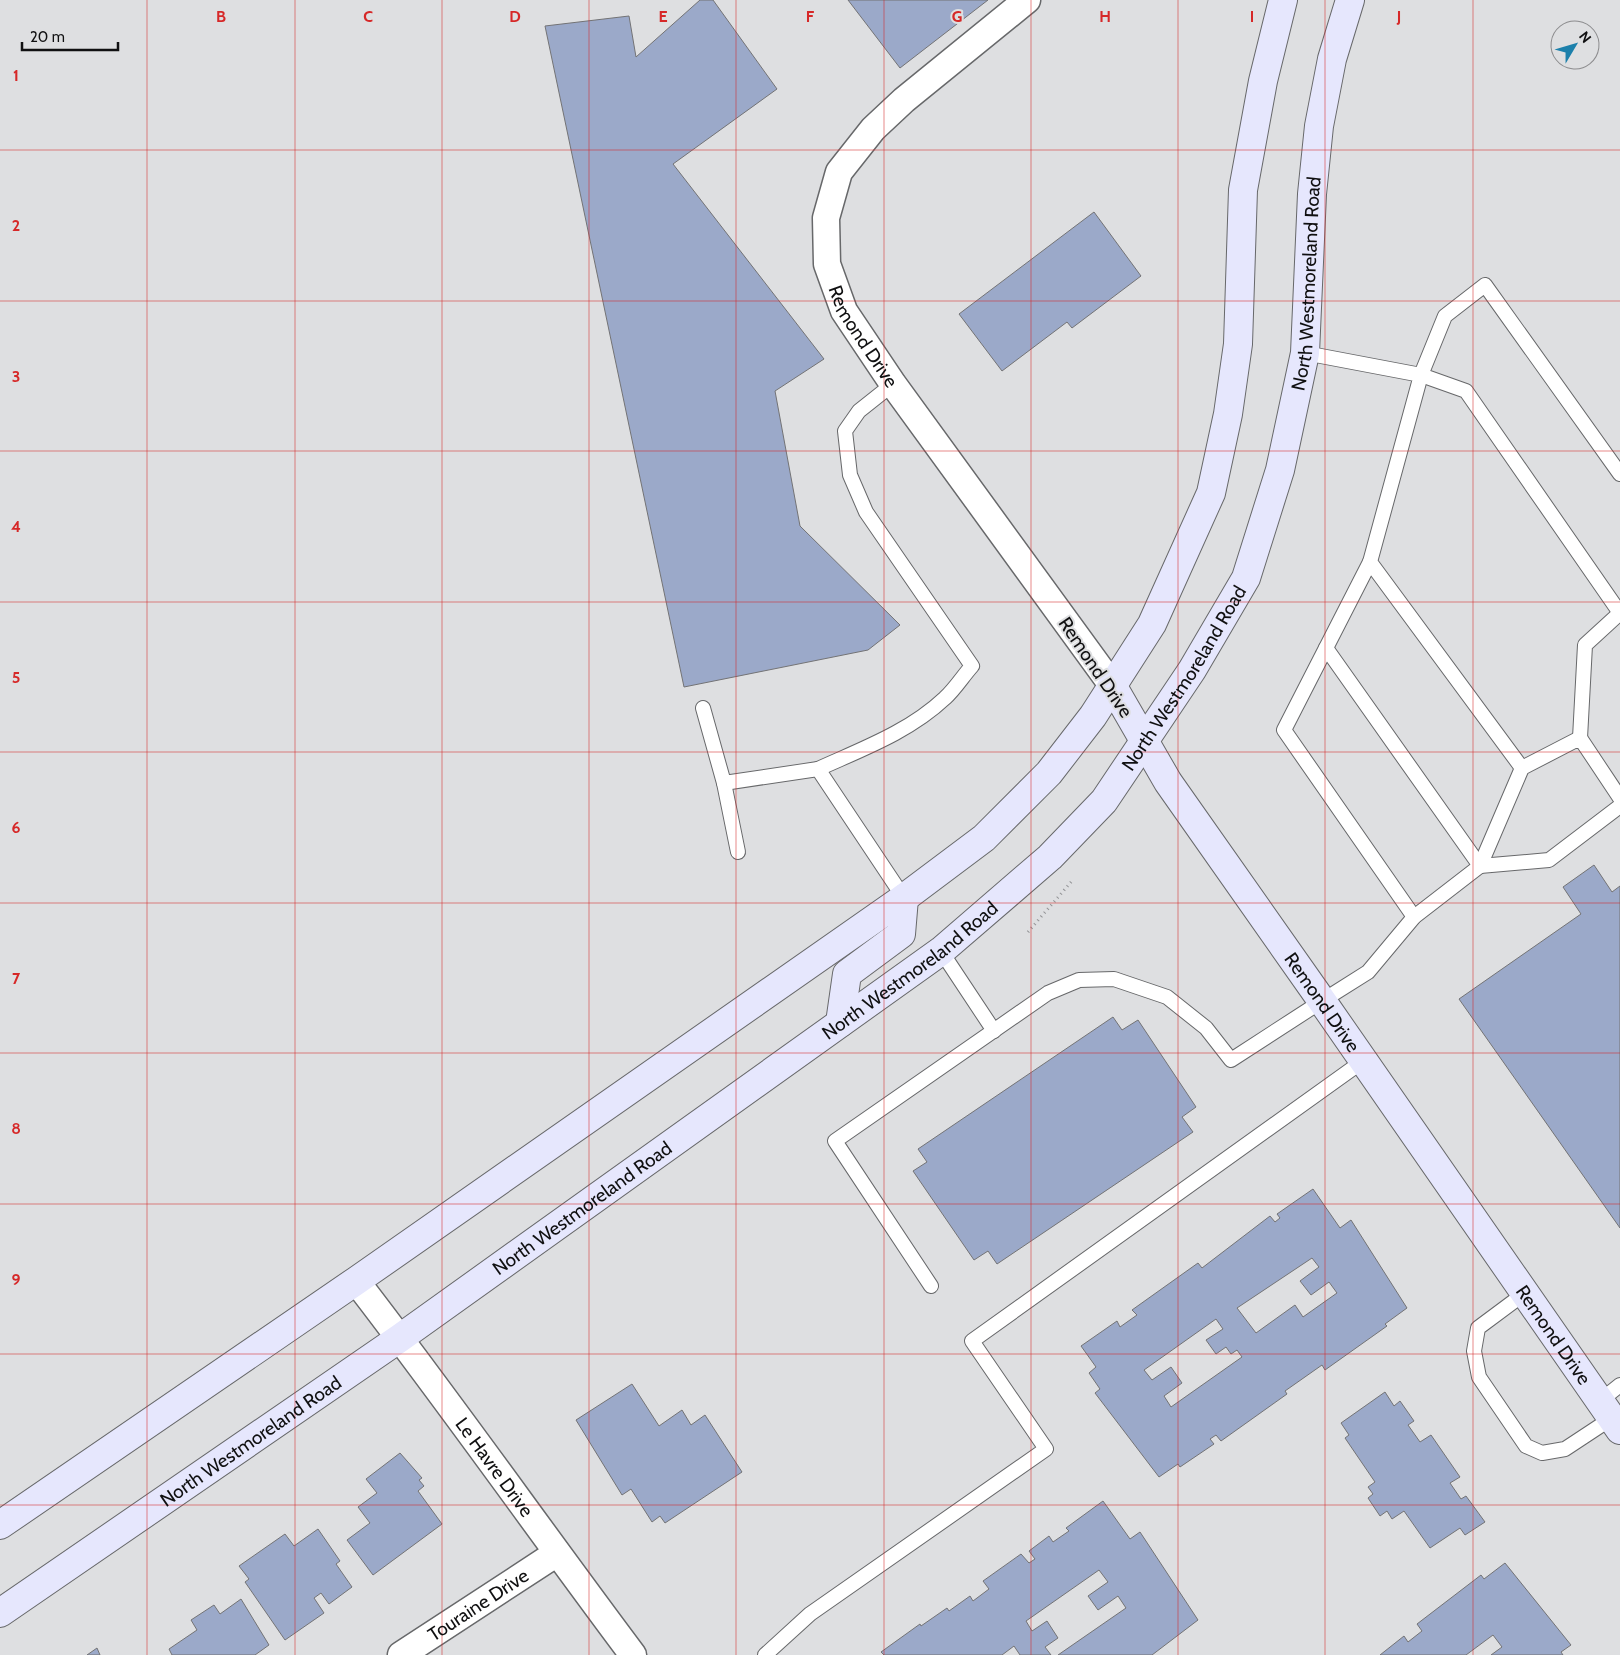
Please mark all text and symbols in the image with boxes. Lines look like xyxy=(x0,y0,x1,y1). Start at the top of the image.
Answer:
text: B xyxy=(216,7,226,26)
text: C xyxy=(363,7,373,26)
text: D xyxy=(509,7,521,26)
text: E xyxy=(658,7,668,26)
text: F xyxy=(806,7,815,26)
text: G xyxy=(952,7,962,26)
text: H xyxy=(1099,7,1111,26)
text: I xyxy=(1250,7,1254,26)
text: J xyxy=(1396,7,1401,26)
scale bar xyxy=(22,20,119,52)
north arrow xyxy=(1550,20,1600,70)
text: 20 m xyxy=(30,28,65,46)
text: N xyxy=(1575,28,1595,46)
text: 1 xyxy=(13,66,19,85)
street label: North Westmoreland Road xyxy=(1286,175,1326,393)
text: 2 xyxy=(12,216,20,235)
street label: Remond Drive xyxy=(824,282,903,392)
text: 3 xyxy=(12,367,20,386)
text: 4 xyxy=(11,517,21,536)
street label: North Westmoreland Road xyxy=(1117,581,1251,775)
street label: Remond Drive xyxy=(1054,613,1138,722)
text: 5 xyxy=(12,668,20,687)
text: 6 xyxy=(12,818,21,837)
street label: North Westmoreland Road xyxy=(818,896,1002,1045)
street label: Remond Drive xyxy=(1280,948,1365,1057)
text: 7 xyxy=(12,969,21,988)
text: 8 xyxy=(11,1119,21,1138)
street label: North Westmoreland Road xyxy=(488,1136,676,1280)
text: 9 xyxy=(12,1270,21,1289)
street label: Remond Drive xyxy=(1511,1281,1596,1389)
street label: North Westmoreland Road xyxy=(156,1371,346,1511)
street label: Le Havre Drive xyxy=(450,1413,538,1522)
street label: Touraine Drive xyxy=(424,1564,533,1646)

